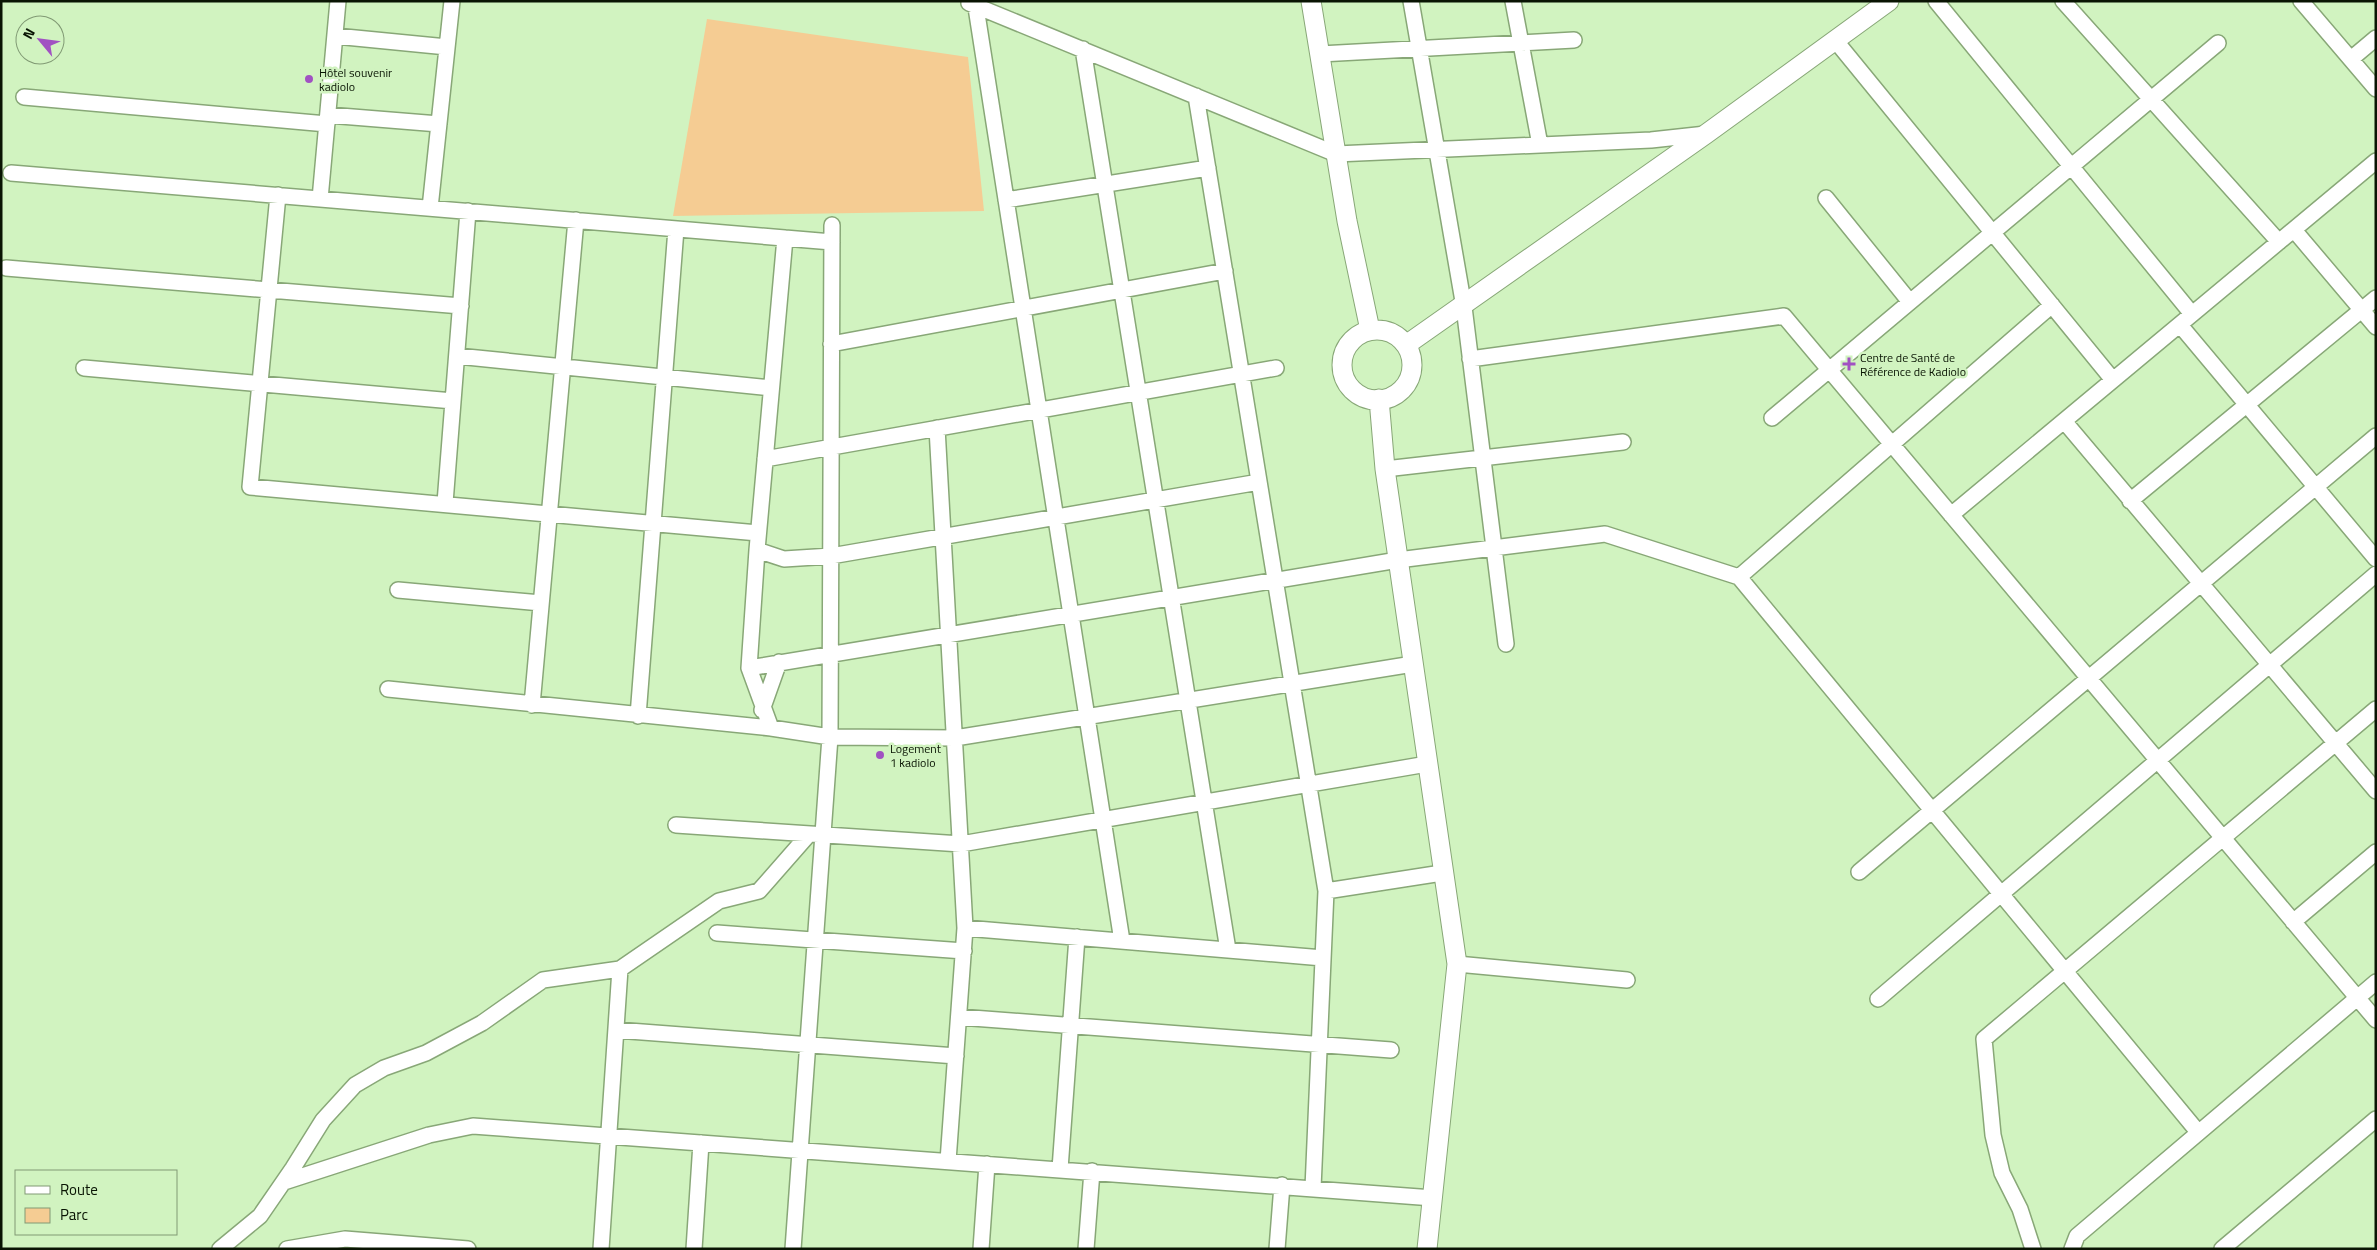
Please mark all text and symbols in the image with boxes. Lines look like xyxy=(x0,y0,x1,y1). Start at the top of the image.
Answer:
north arrow xyxy=(15,15,65,65)
text: N xyxy=(17,24,40,43)
place label: Hôtel souvenir kadiolo xyxy=(319,63,392,96)
marker: Hôtel souvenir kadiolo xyxy=(303,73,315,85)
place label: Centre de Santé de Référence de Kadiolo xyxy=(1860,348,1966,381)
marker: Centre de Santé de Référence de Kadiolo xyxy=(1842,357,1856,371)
place label: Logement 1 kadiolo xyxy=(890,739,942,772)
marker: Logement 1 kadiolo xyxy=(874,749,886,761)
legend xyxy=(15,1170,178,1235)
text: Route xyxy=(60,1178,98,1201)
text: Parc xyxy=(60,1203,88,1226)

